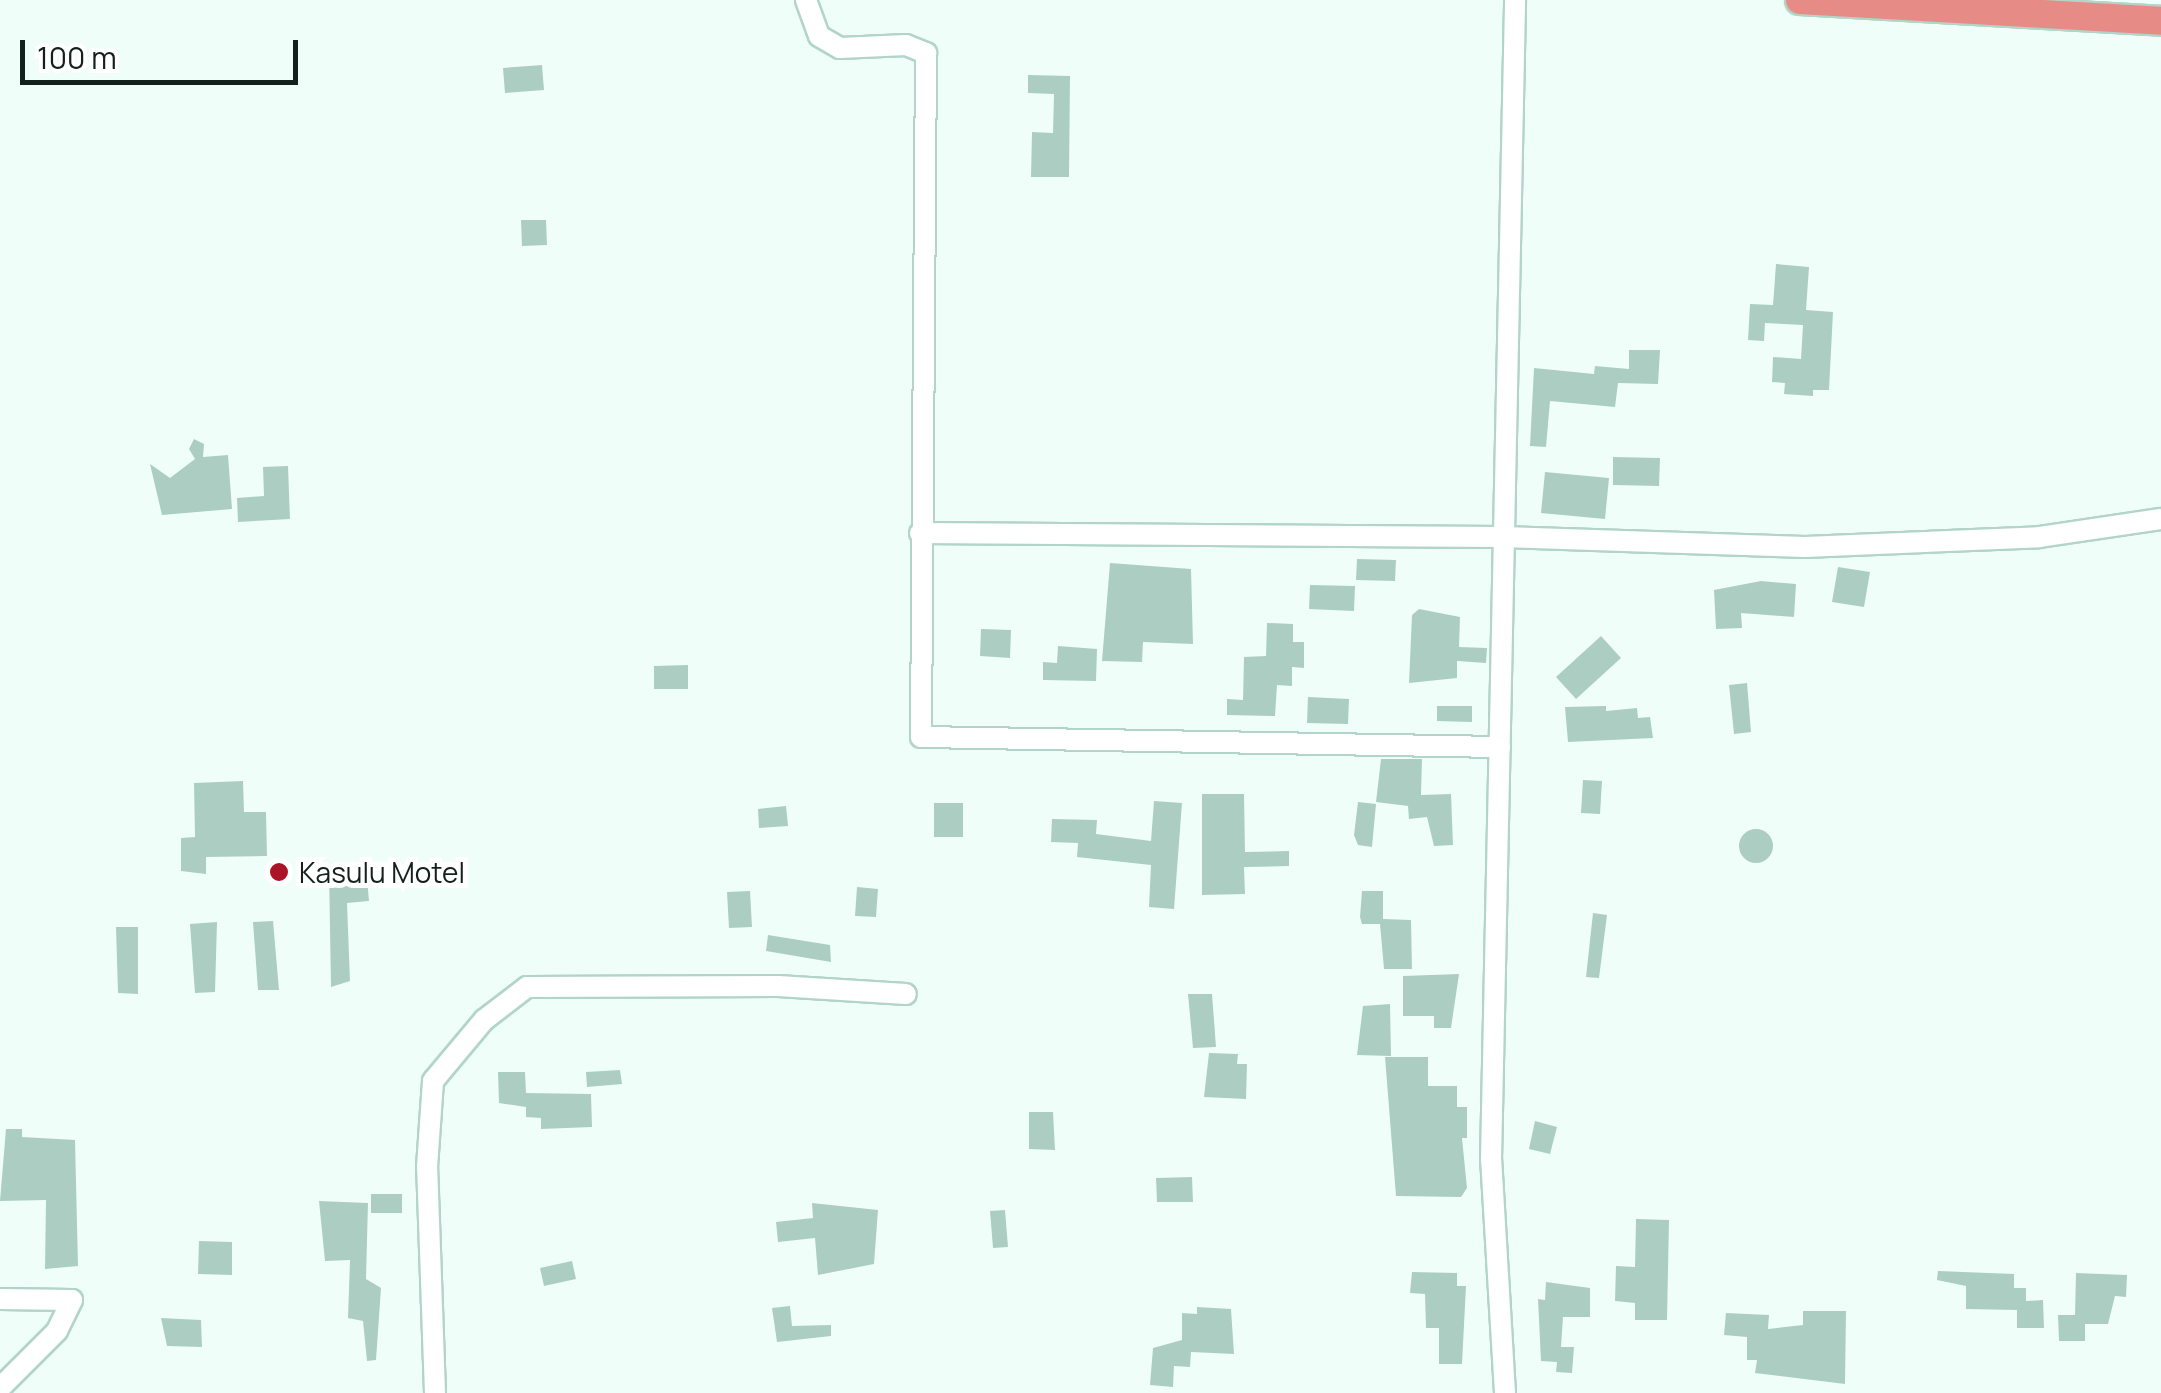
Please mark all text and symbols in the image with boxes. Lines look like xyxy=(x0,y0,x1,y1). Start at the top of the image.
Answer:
scale bar xyxy=(25,20,302,82)
text: 100 m xyxy=(37,37,117,78)
place label: Kasulu Motel xyxy=(299,855,465,889)
marker: Kasulu Motel xyxy=(268,861,290,883)

